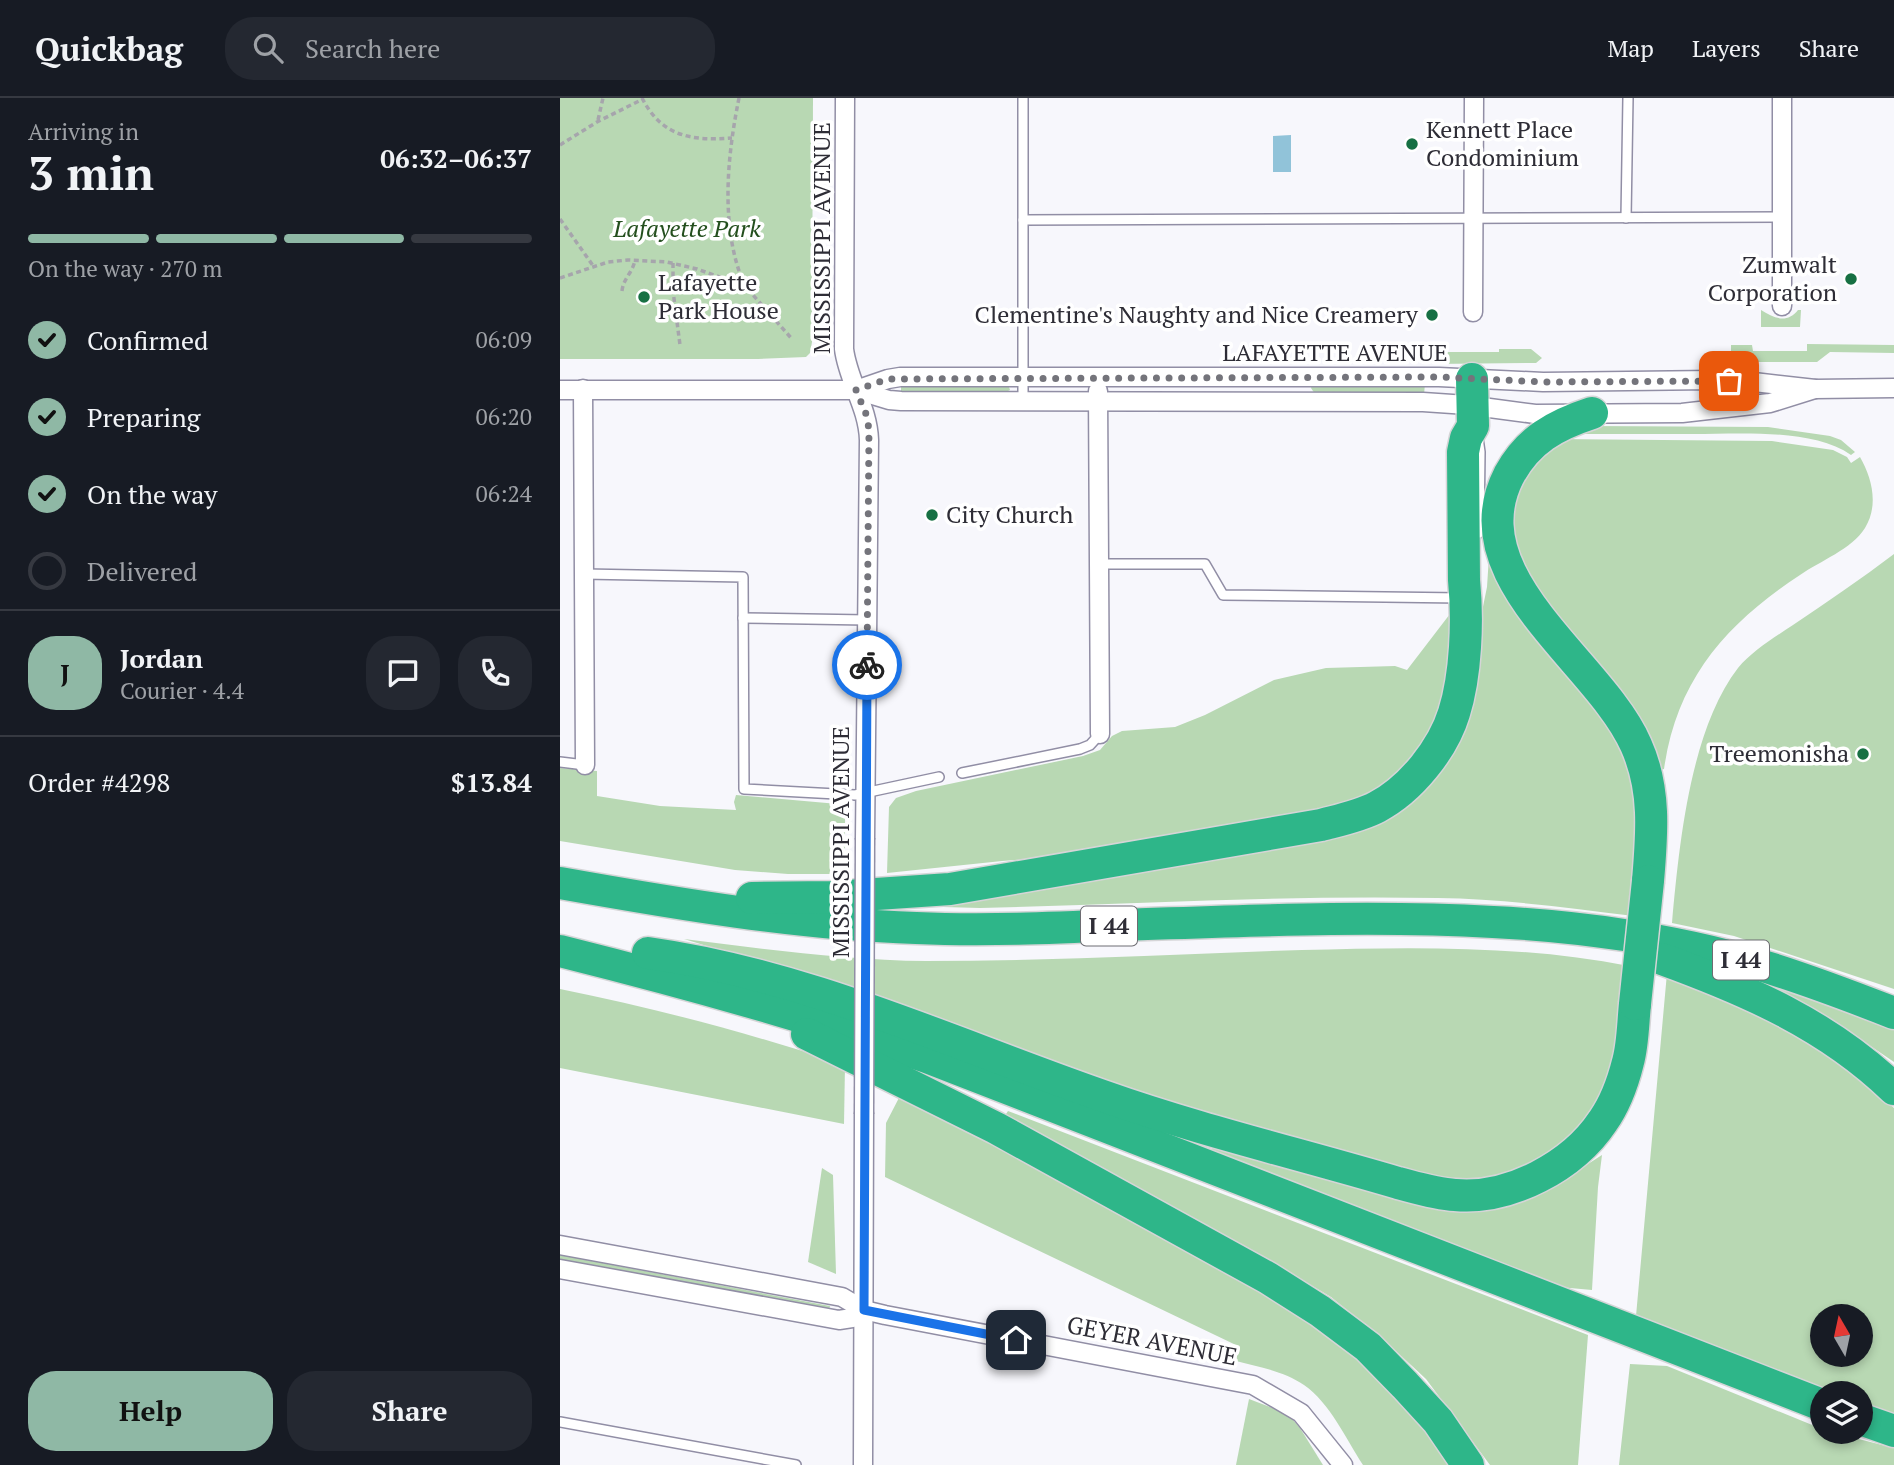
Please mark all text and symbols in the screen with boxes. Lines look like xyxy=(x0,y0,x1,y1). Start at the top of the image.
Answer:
search box xyxy=(225,17,715,80)
text: Quickbag xyxy=(35,27,183,70)
icon: search xyxy=(249,29,287,67)
text: Search here xyxy=(305,31,440,65)
text: Map xyxy=(1607,32,1654,64)
text: Layers xyxy=(1692,32,1761,64)
text: Share xyxy=(1799,32,1859,64)
place label: Kennett Place Condominium xyxy=(1426,113,1579,173)
text: Arriving in xyxy=(28,116,139,147)
street label: MISSISSIPPI AVENUE xyxy=(805,122,837,354)
marker: Kennett Place Condominium xyxy=(1404,136,1420,152)
text: 06:32–06:37 xyxy=(380,141,532,175)
text: 3 min xyxy=(28,142,154,203)
park label: Lafayette Park xyxy=(612,212,761,244)
place label: Zumwalt Corporation xyxy=(1708,248,1837,308)
text: On the way · 270 m xyxy=(28,253,222,284)
place label: Lafayette Park House xyxy=(658,266,779,326)
marker: Zumwalt Corporation xyxy=(1843,271,1859,287)
marker: Lafayette Park House xyxy=(636,289,652,305)
place label: Clementine's Naughty and Nice Creamery xyxy=(974,298,1419,330)
marker: Clementine's Naughty and Nice Creamery xyxy=(1424,307,1440,323)
icon: check xyxy=(28,321,66,359)
text: Confirmed xyxy=(87,323,208,357)
text: 06:09 xyxy=(475,324,532,355)
street label: LAFAYETTE AVENUE xyxy=(1222,336,1448,368)
pin xyxy=(1699,351,1759,411)
icon: bag xyxy=(1710,362,1748,400)
icon: check xyxy=(28,398,66,436)
text: Preparing xyxy=(87,400,200,434)
text: 06:20 xyxy=(475,401,532,432)
icon: check xyxy=(28,475,66,513)
text: On the way xyxy=(87,477,218,511)
text: 06:24 xyxy=(475,478,532,509)
place label: City Church xyxy=(946,498,1073,530)
marker: City Church xyxy=(924,507,940,523)
text: Delivered xyxy=(87,554,197,588)
courier xyxy=(832,630,902,700)
button: chat xyxy=(366,636,440,710)
button: phone xyxy=(458,636,532,710)
text: Jordan xyxy=(120,641,203,675)
icon: bike xyxy=(848,646,886,684)
text: J xyxy=(60,656,70,690)
text: Courier · 4.4 xyxy=(120,675,244,706)
street label: MISSISSIPPI AVENUE xyxy=(824,726,856,958)
place label: Treemonisha xyxy=(1709,737,1849,769)
marker: Treemonisha xyxy=(1855,746,1871,762)
text: Order #4298 xyxy=(28,765,170,799)
text: $13.84 xyxy=(451,765,532,799)
road number: I 44 xyxy=(1081,906,1137,946)
road number: I 44 xyxy=(1713,940,1769,980)
north arrow xyxy=(1810,1304,1872,1367)
map controls xyxy=(1810,1304,1873,1444)
street label: GEYER AVENUE xyxy=(1064,1308,1240,1372)
pin xyxy=(986,1310,1046,1370)
icon: home xyxy=(997,1321,1035,1359)
button: Help xyxy=(28,1371,273,1451)
button: Share xyxy=(287,1371,532,1451)
button: layers xyxy=(1810,1381,1873,1444)

